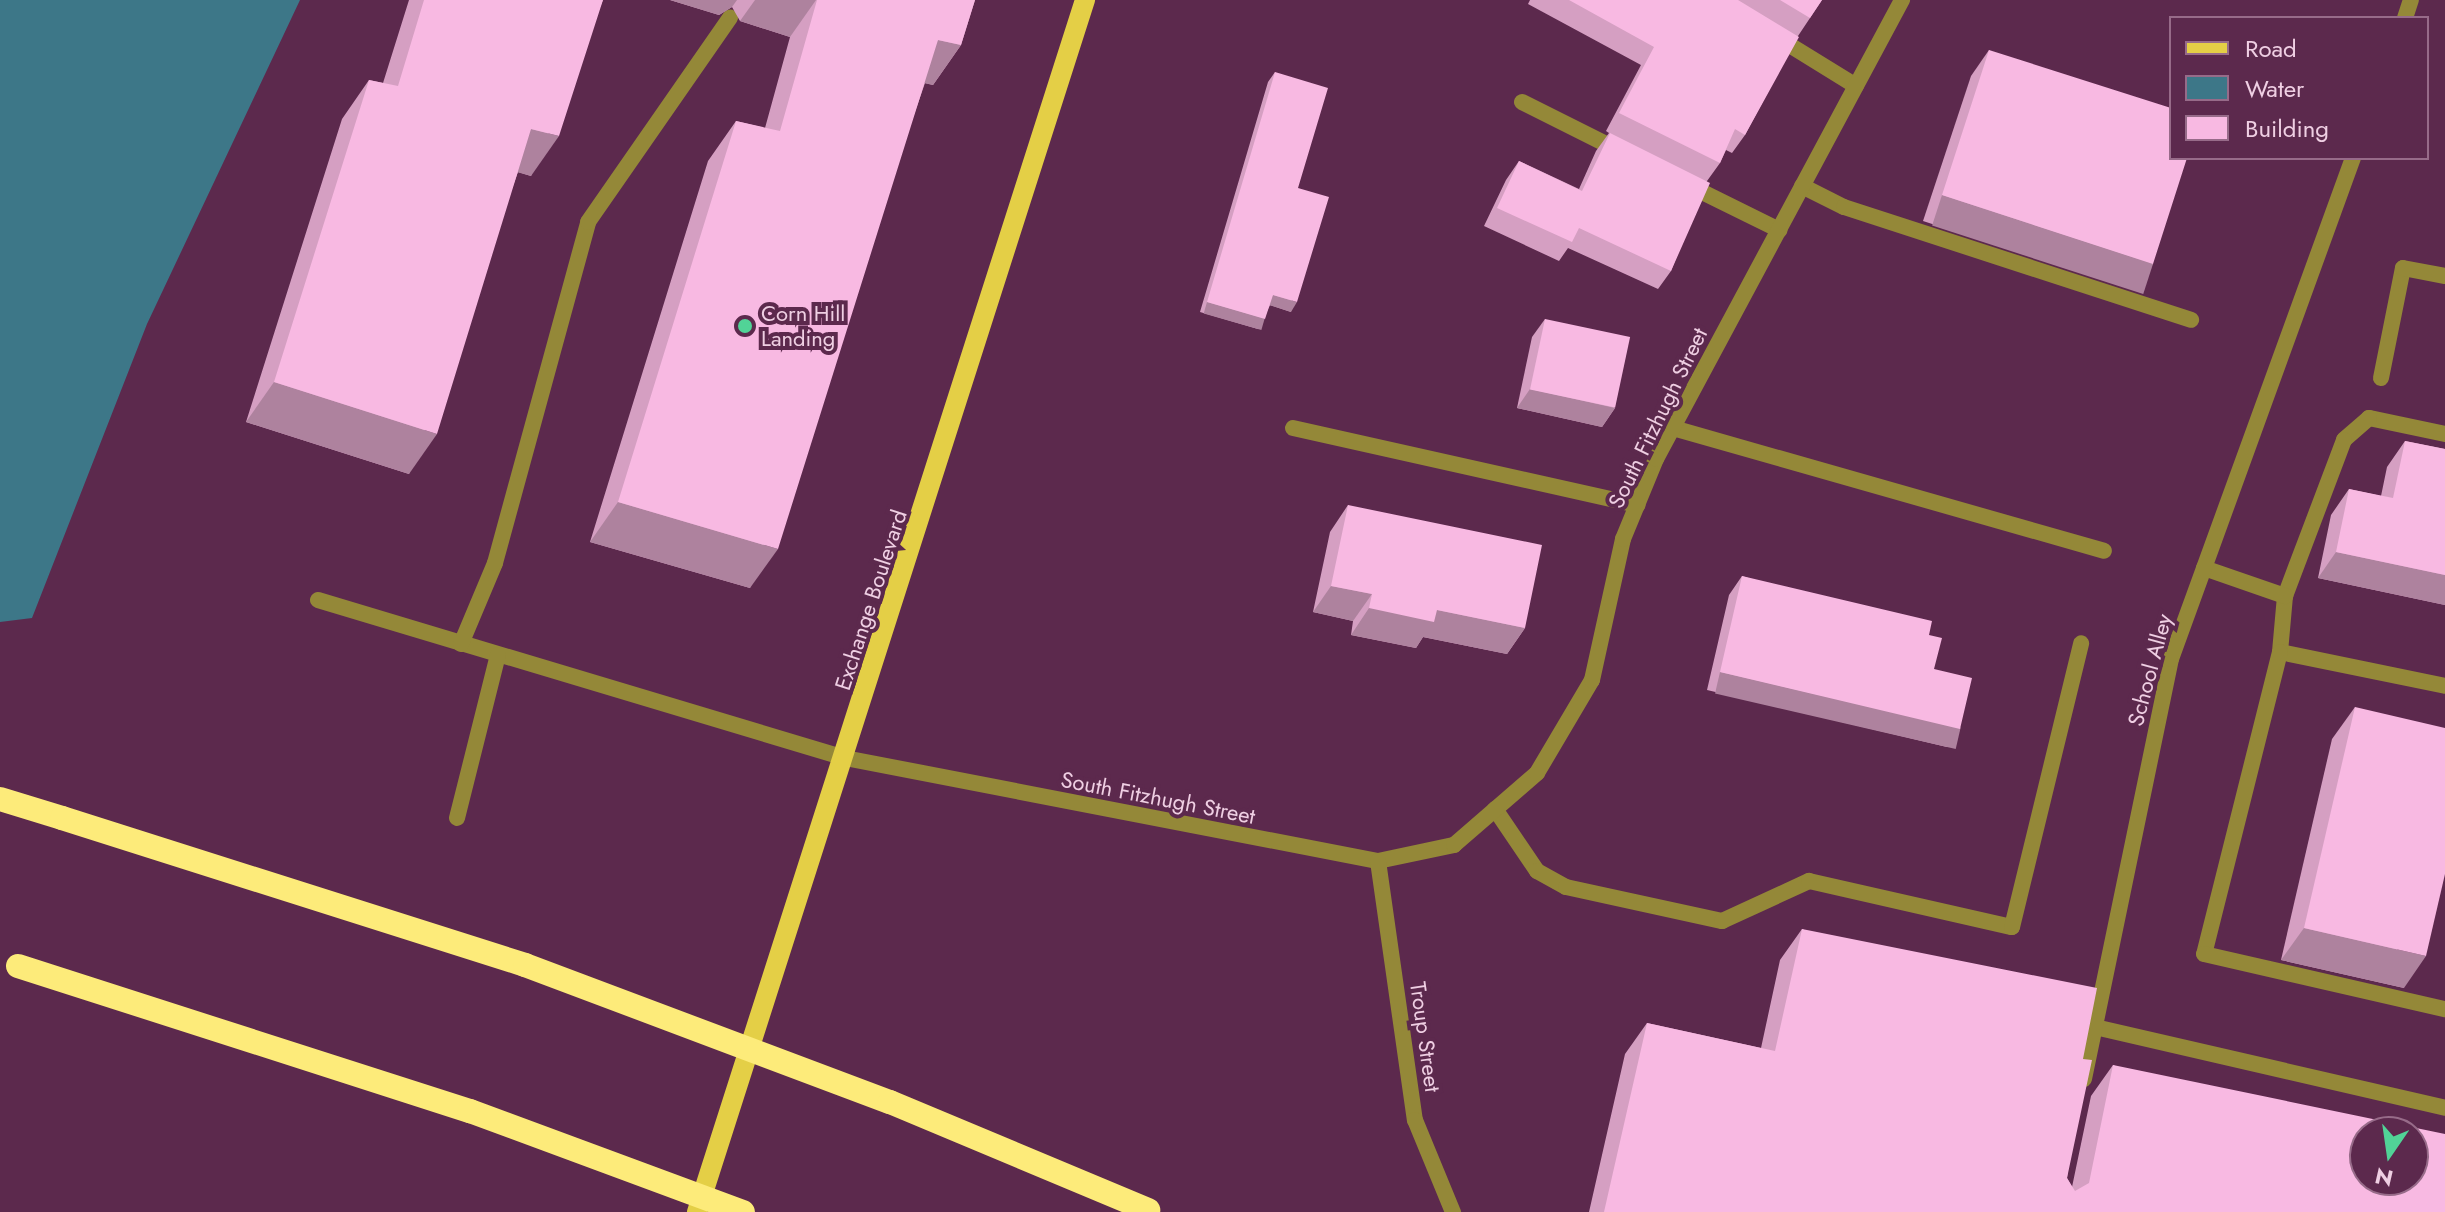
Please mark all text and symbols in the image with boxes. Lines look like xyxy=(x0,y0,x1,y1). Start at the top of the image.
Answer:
legend xyxy=(2169,16,2429,160)
text: Road xyxy=(2245,31,2297,66)
text: Water xyxy=(2245,71,2304,106)
text: Building xyxy=(2245,111,2329,146)
place label: Corn Hill Landing xyxy=(761,300,845,352)
marker: Corn Hill Landing xyxy=(736,317,754,335)
street label: South Fitzhugh Street xyxy=(1603,323,1713,513)
street label: Exchange Boulevard xyxy=(829,507,913,693)
street label: School Alley xyxy=(2122,611,2178,729)
street label: South Fitzhugh Street xyxy=(1059,766,1257,830)
street label: Troup Street xyxy=(1404,980,1446,1094)
north arrow xyxy=(2349,1116,2429,1196)
text: N xyxy=(2372,1160,2396,1195)

